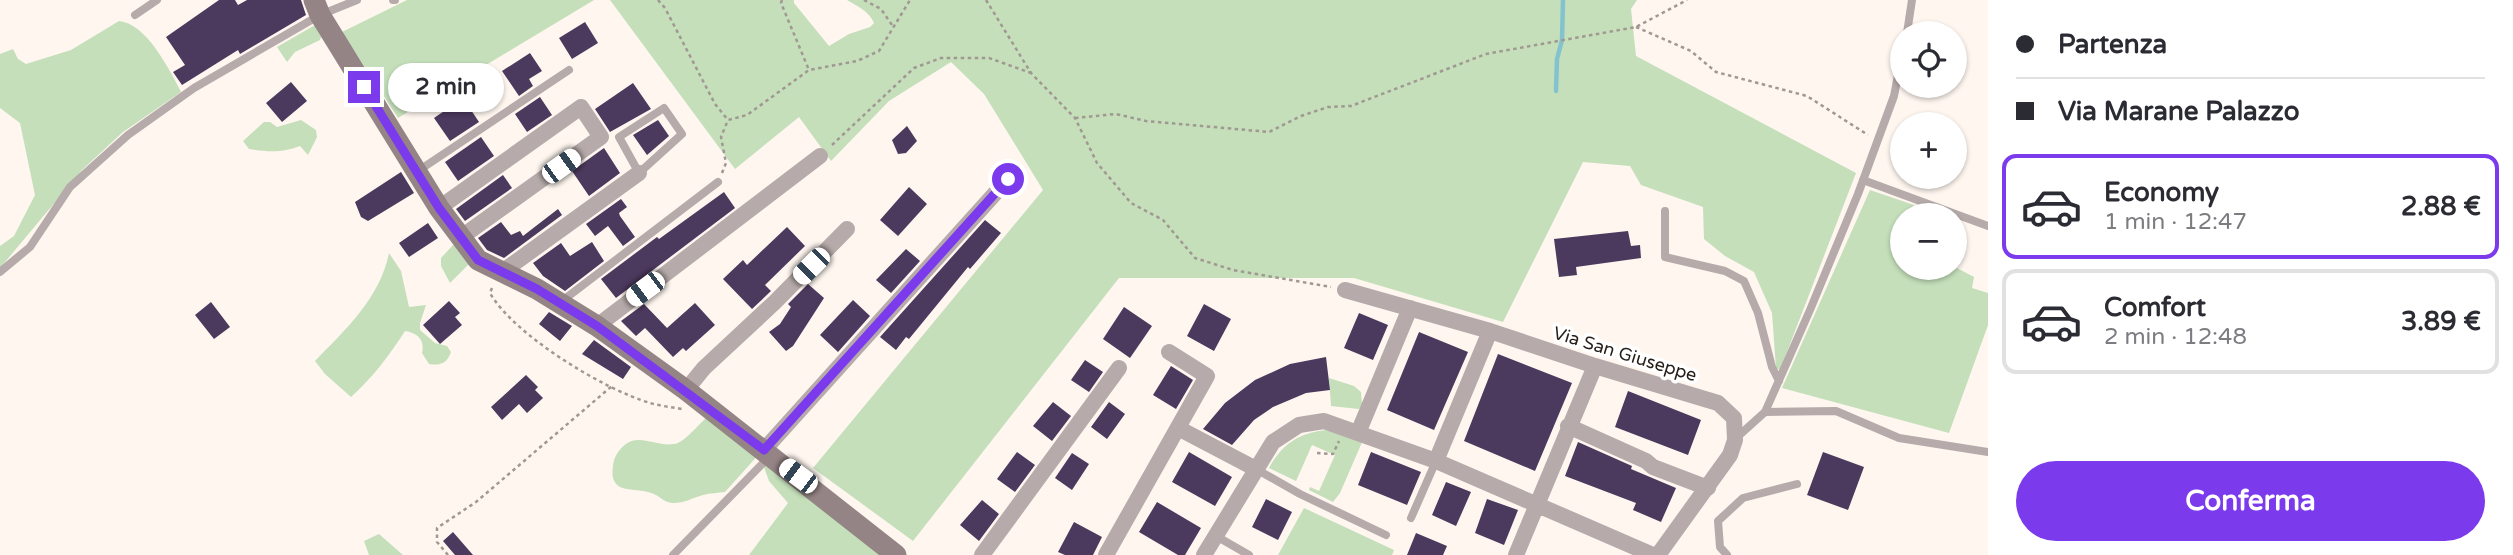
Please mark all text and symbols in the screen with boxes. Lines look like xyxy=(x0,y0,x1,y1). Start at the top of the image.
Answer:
map controls xyxy=(1890,21,1967,280)
button: locate xyxy=(1890,21,1967,98)
text: Partenza xyxy=(2058,29,2167,60)
callout: 2 min xyxy=(388,62,504,112)
route end xyxy=(348,71,380,103)
text: 2 min xyxy=(415,73,477,101)
text: Via Marane Palazzo xyxy=(2058,96,2299,127)
button: + xyxy=(1890,112,1967,189)
car xyxy=(538,145,585,187)
route start xyxy=(992,163,1024,195)
icon: car xyxy=(2020,175,2083,238)
text: Economy xyxy=(2104,177,2219,208)
text: 2.88 € xyxy=(2401,191,2481,222)
button: − xyxy=(1890,203,1967,280)
text: 1 min · 12:47 xyxy=(2104,208,2247,236)
car xyxy=(789,244,834,288)
car xyxy=(622,268,669,310)
icon: car xyxy=(2020,290,2083,353)
text: Comfort xyxy=(2104,292,2206,323)
text: 3.89 € xyxy=(2401,306,2481,337)
street label: Via San Giuseppe xyxy=(1550,322,1700,386)
text: 2 min · 12:48 xyxy=(2104,323,2247,351)
car xyxy=(775,455,822,497)
button: Conferma xyxy=(2016,461,2485,541)

